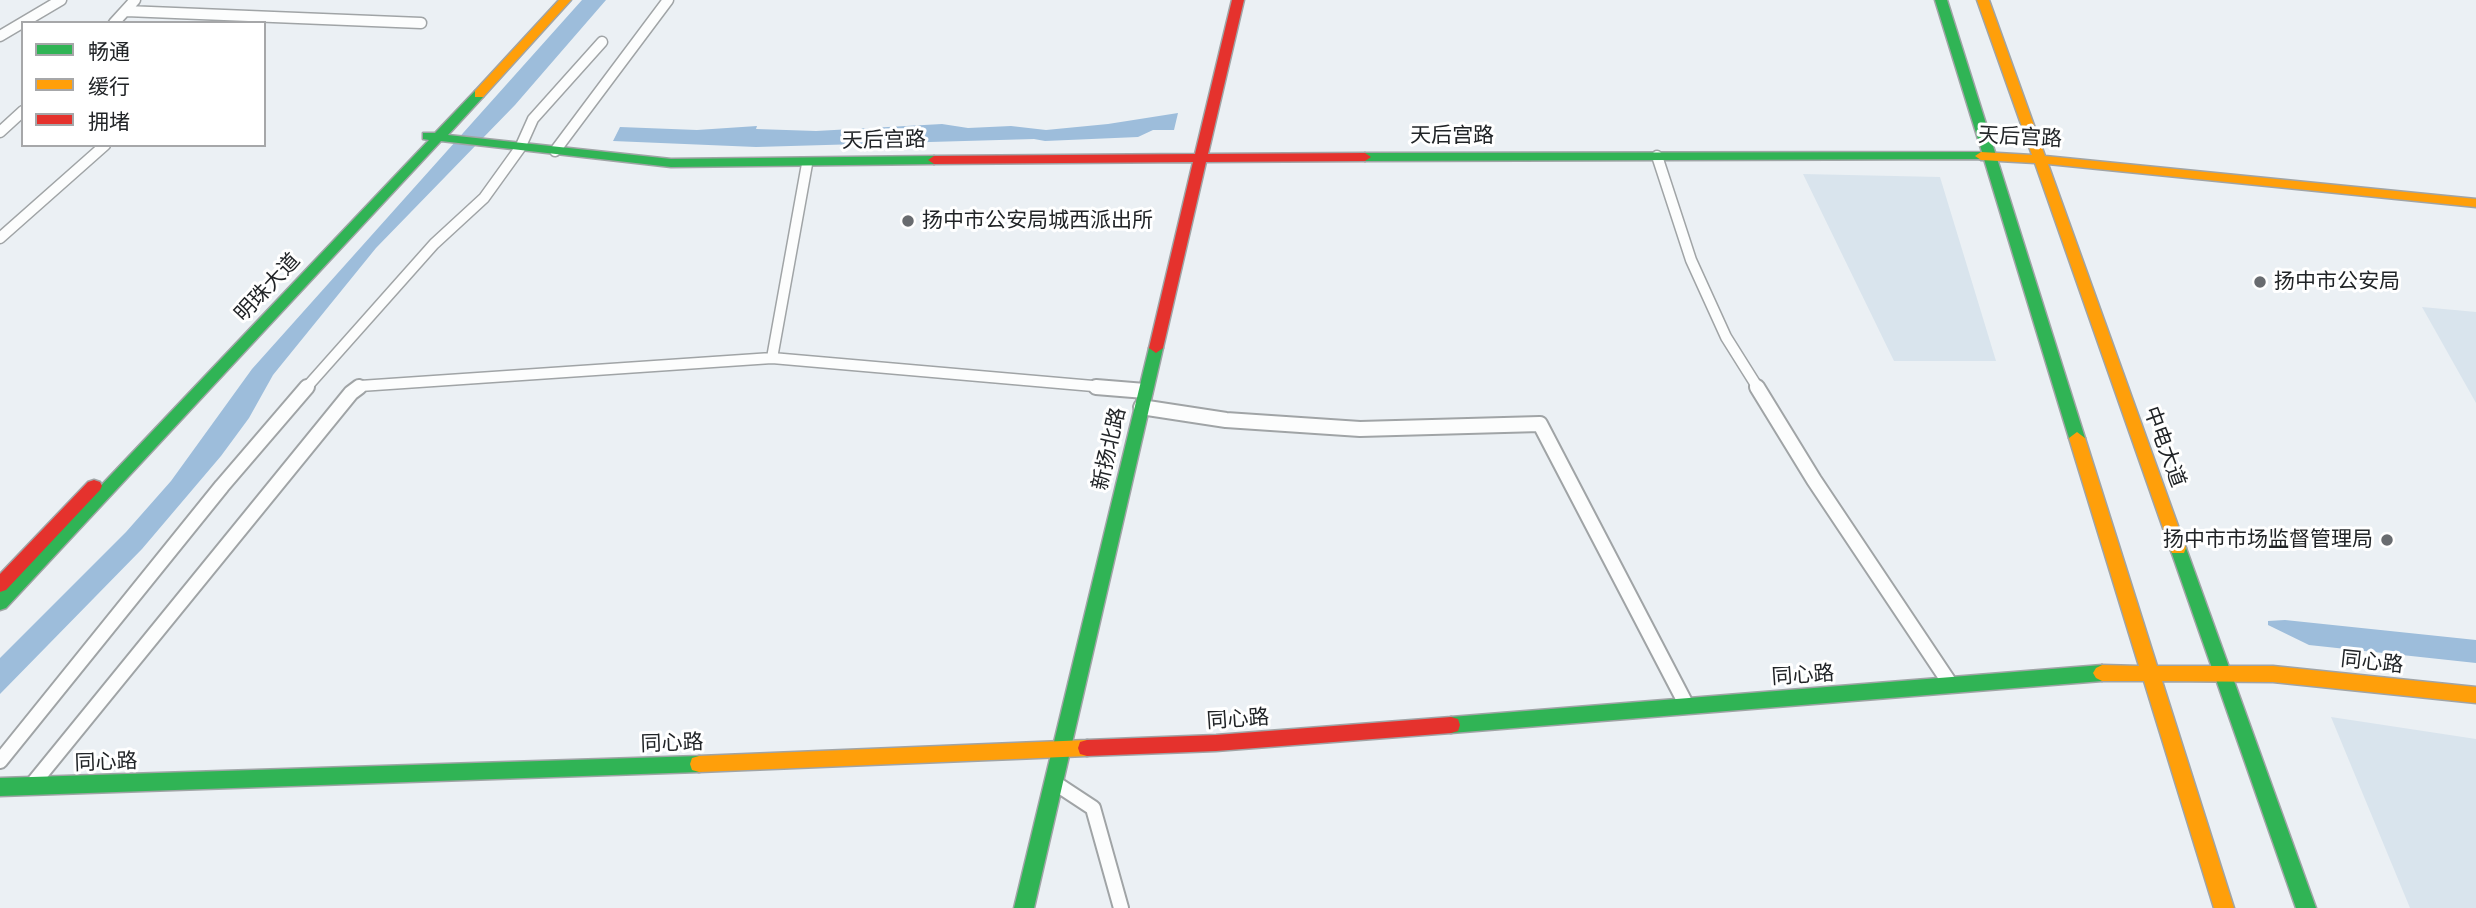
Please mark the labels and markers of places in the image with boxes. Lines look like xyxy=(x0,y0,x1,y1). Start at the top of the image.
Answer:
place label: 扬中市公安局城西派出所 xyxy=(922,208,1153,234)
marker: 扬中市公安局城西派出所 xyxy=(900,213,916,229)
place label: 扬中市公安局 xyxy=(2274,269,2400,295)
marker: 扬中市公安局 xyxy=(2252,274,2268,290)
place label: 扬中市市场监督管理局 xyxy=(2163,527,2373,553)
marker: 扬中市市场监督管理局 xyxy=(2379,532,2395,548)

